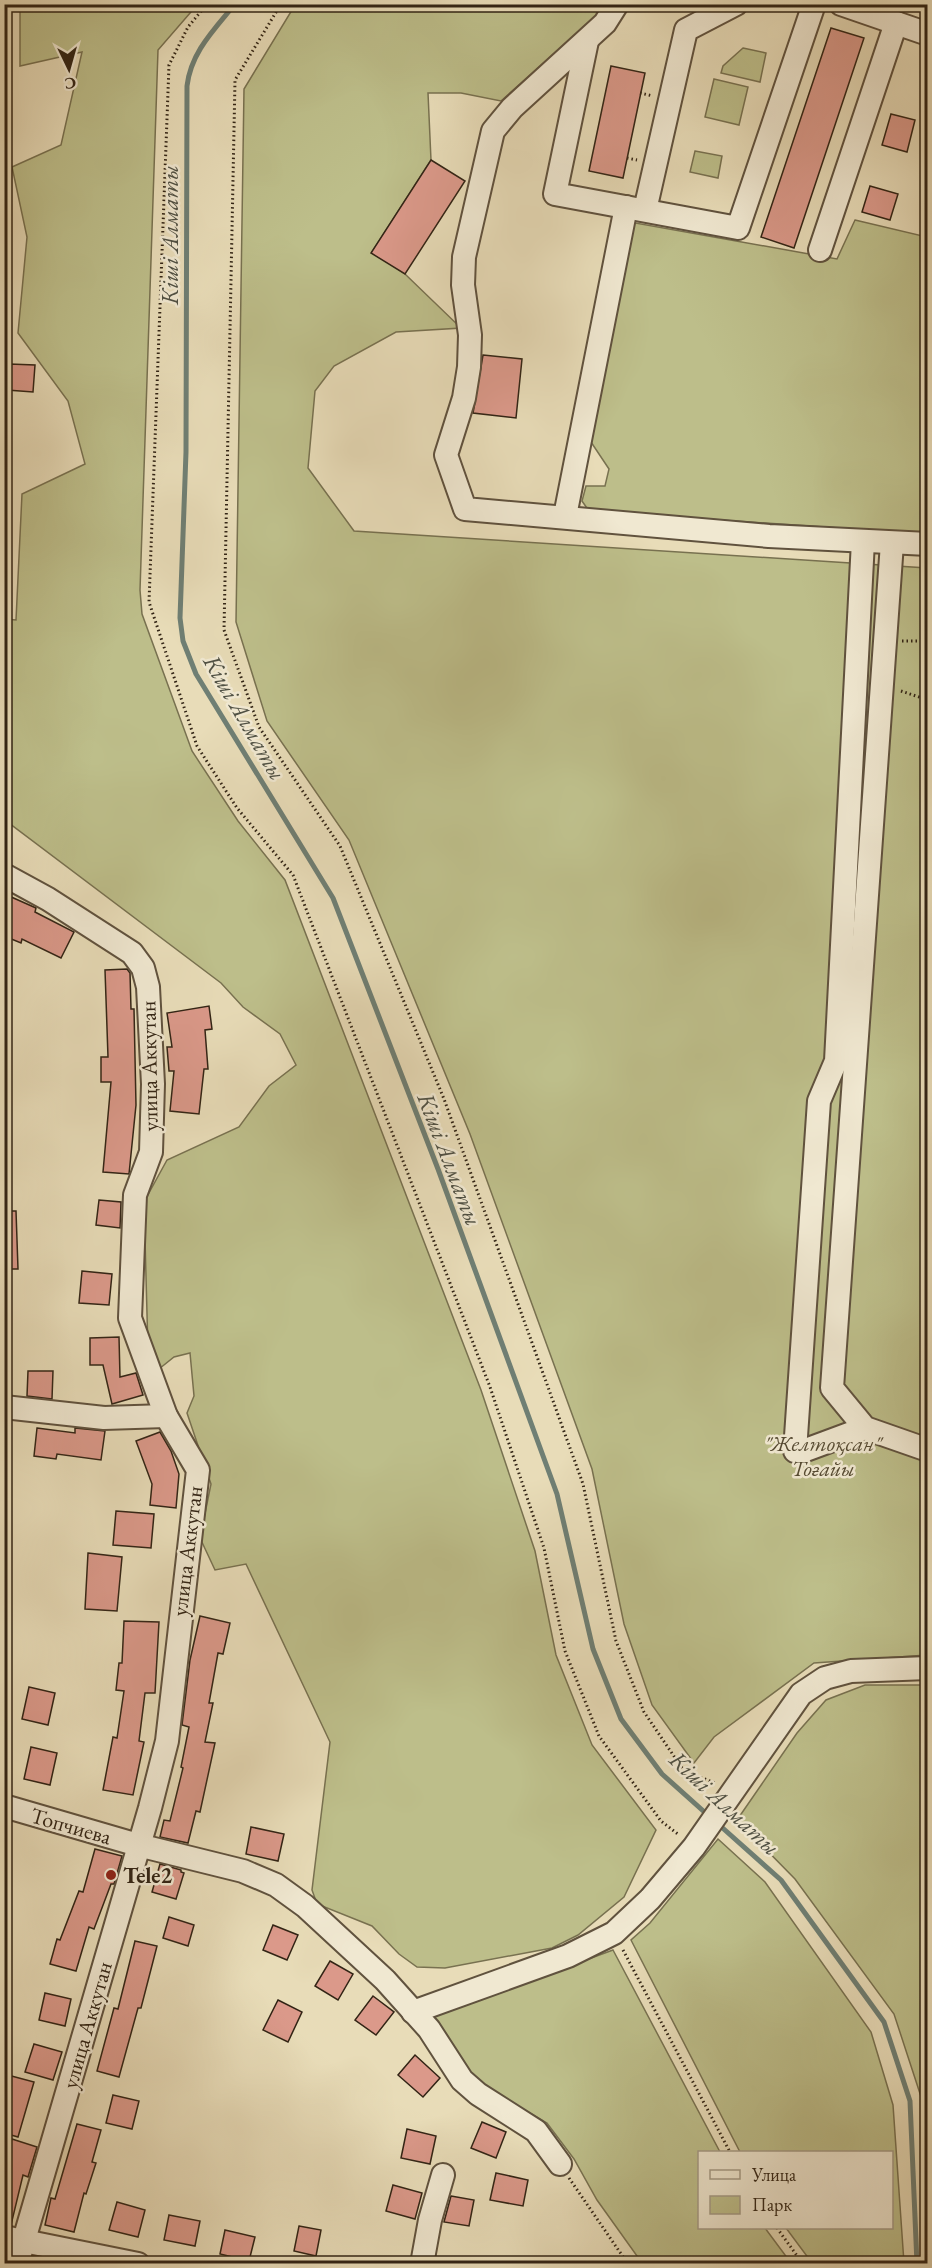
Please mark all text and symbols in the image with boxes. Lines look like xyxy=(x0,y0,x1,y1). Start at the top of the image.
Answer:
north arrow xyxy=(39,39,99,99)
text: С xyxy=(64,72,77,94)
water label: Кіші Алматы xyxy=(154,165,185,306)
water label: Кіші Алматы xyxy=(196,648,293,785)
street label: улица Аккутан xyxy=(133,1000,165,1132)
water label: Кіші Алматы xyxy=(410,1087,490,1230)
park label: "Желтоқсан" Тоғайы xyxy=(764,1429,884,1483)
street label: улица Аккутан xyxy=(165,1484,209,1618)
water label: Кіші Алматы xyxy=(663,1743,787,1862)
street label: Топчиева xyxy=(27,1801,115,1851)
place label: Tele2 xyxy=(123,1861,172,1890)
marker: Tele2 xyxy=(104,1868,118,1882)
street label: улица Аккутан xyxy=(55,1958,119,2092)
legend xyxy=(698,2151,893,2229)
text: Улица xyxy=(751,2163,797,2186)
text: Парк xyxy=(752,2193,792,2216)

